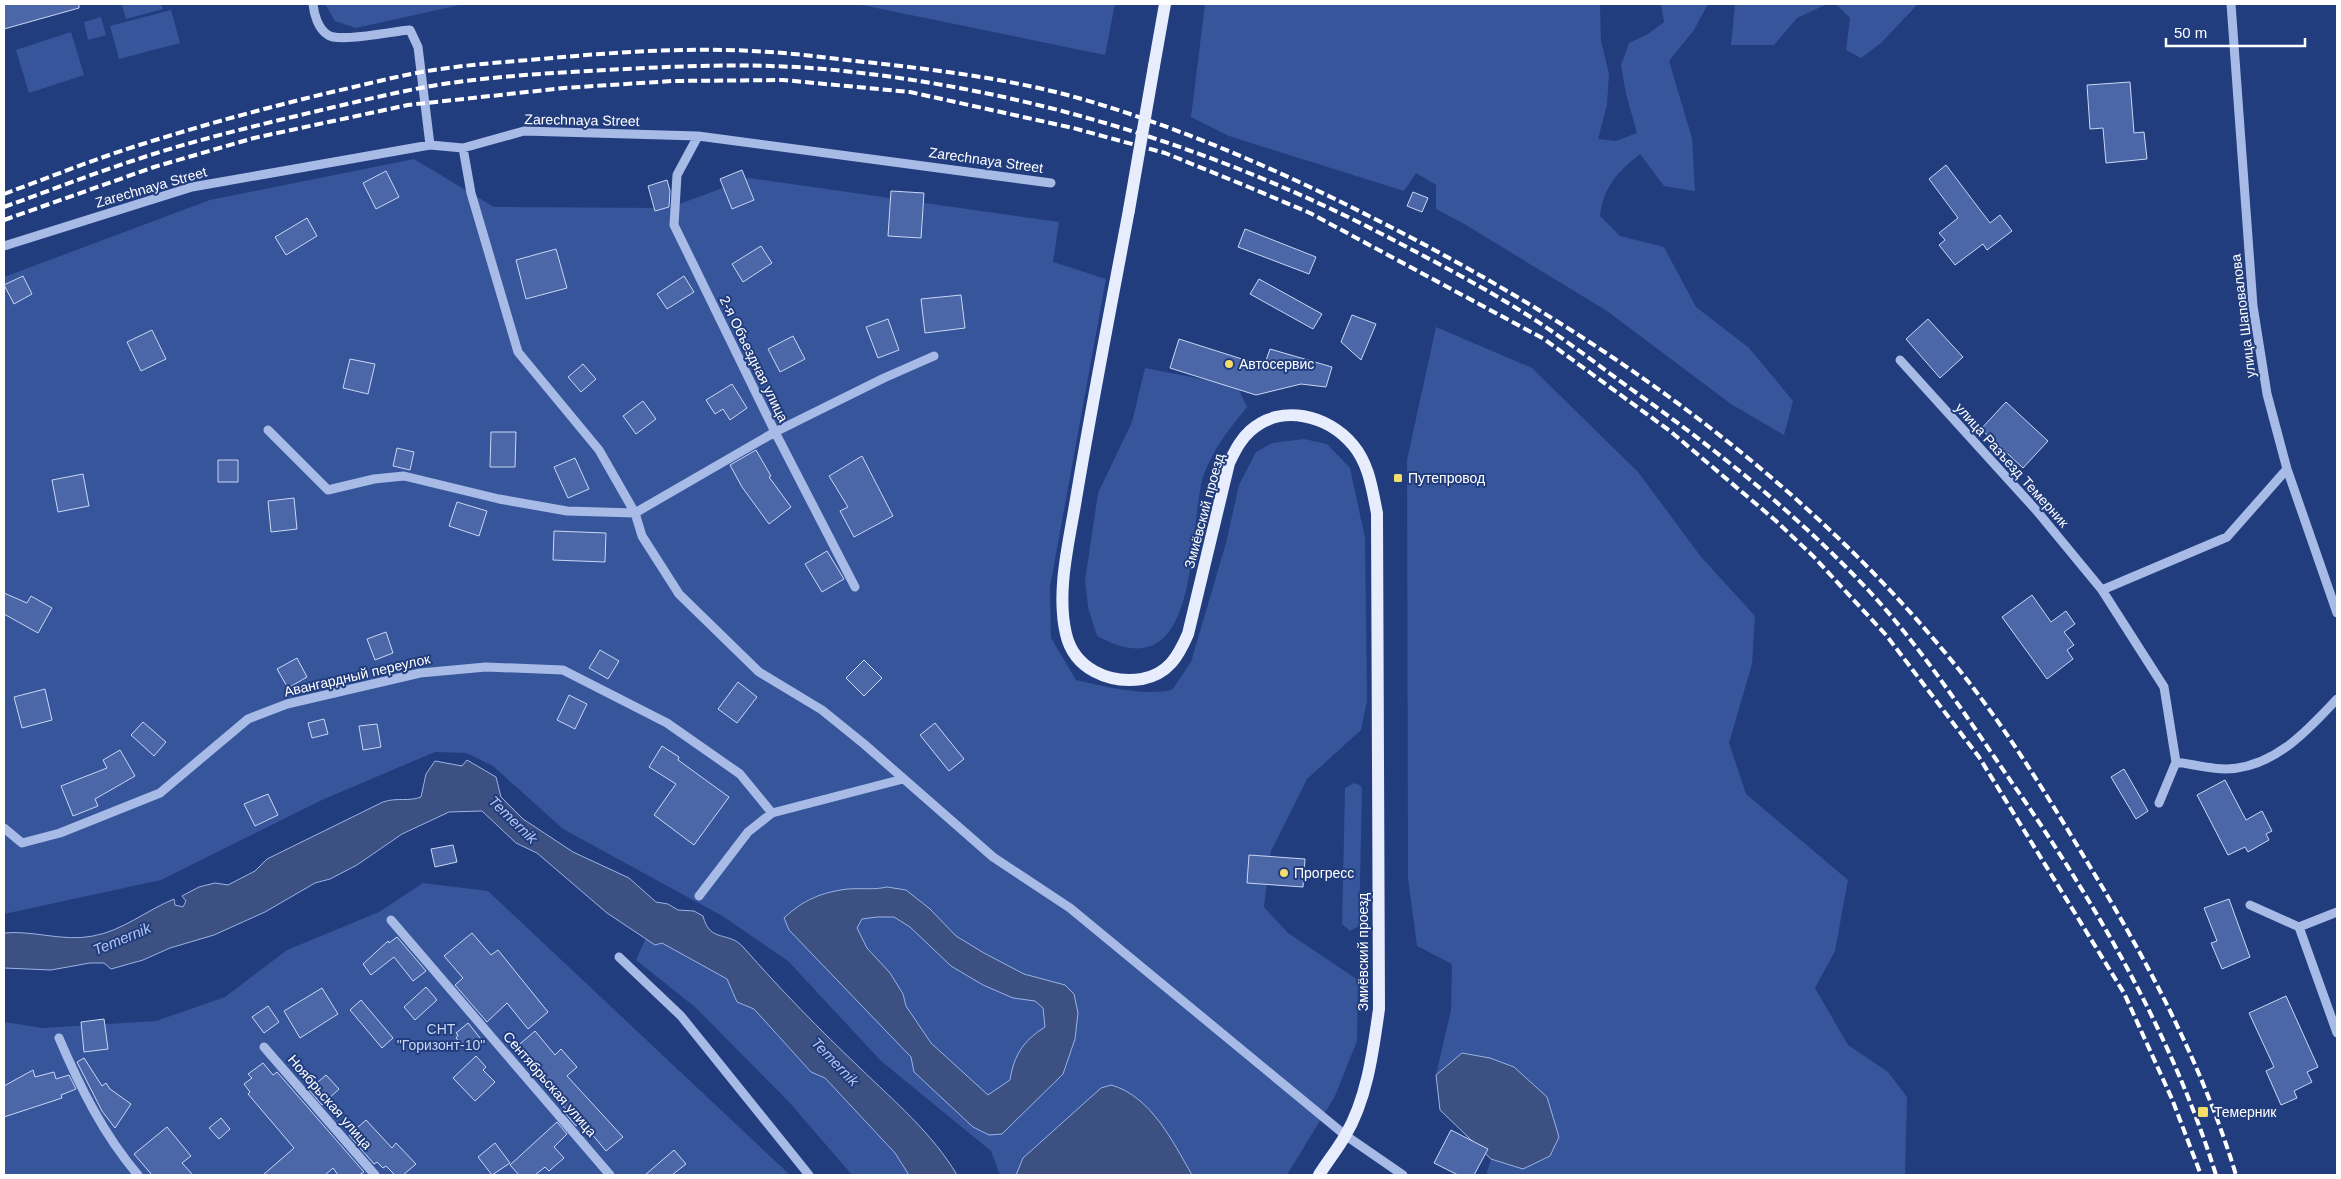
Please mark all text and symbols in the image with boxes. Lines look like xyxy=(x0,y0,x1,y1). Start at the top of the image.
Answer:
scale bar xyxy=(2166,15,2305,47)
text: 50 m xyxy=(2174,24,2207,41)
street label: Zarechnaya Street xyxy=(524,111,640,129)
street label: Zarechnaya Street xyxy=(928,144,1044,176)
street label: Zarechnaya Street xyxy=(93,163,209,211)
street label: улица Шаповалова xyxy=(2227,253,2259,379)
street label: 2-я Объездная улица xyxy=(716,293,792,425)
place label: Автосервис xyxy=(1239,356,1314,372)
marker: Автосервис xyxy=(1223,358,1235,370)
street label: улица Разъезд Темерник xyxy=(1952,400,2073,531)
street label: Змиёвский проезд xyxy=(1181,452,1227,570)
place label: Путепровод xyxy=(1408,470,1485,486)
marker: Путепровод xyxy=(1392,472,1404,484)
street label: Авангардный переулок xyxy=(282,650,433,700)
water label: Temernik xyxy=(485,792,542,848)
place label: Прогресс xyxy=(1294,865,1354,881)
marker: Прогресс xyxy=(1278,867,1290,879)
street label: Змиёвский проезд xyxy=(1355,893,1371,1011)
water label: Temernik xyxy=(90,918,155,958)
park label: СНТ "Горизонт-10" xyxy=(397,1021,485,1053)
street label: Сентябрьская улица xyxy=(500,1028,600,1140)
water label: Temernik xyxy=(808,1034,864,1091)
street label: Ноябрьская улица xyxy=(285,1052,375,1153)
place label: Темерник xyxy=(2214,1104,2277,1120)
marker: Темерник xyxy=(2196,1105,2210,1119)

